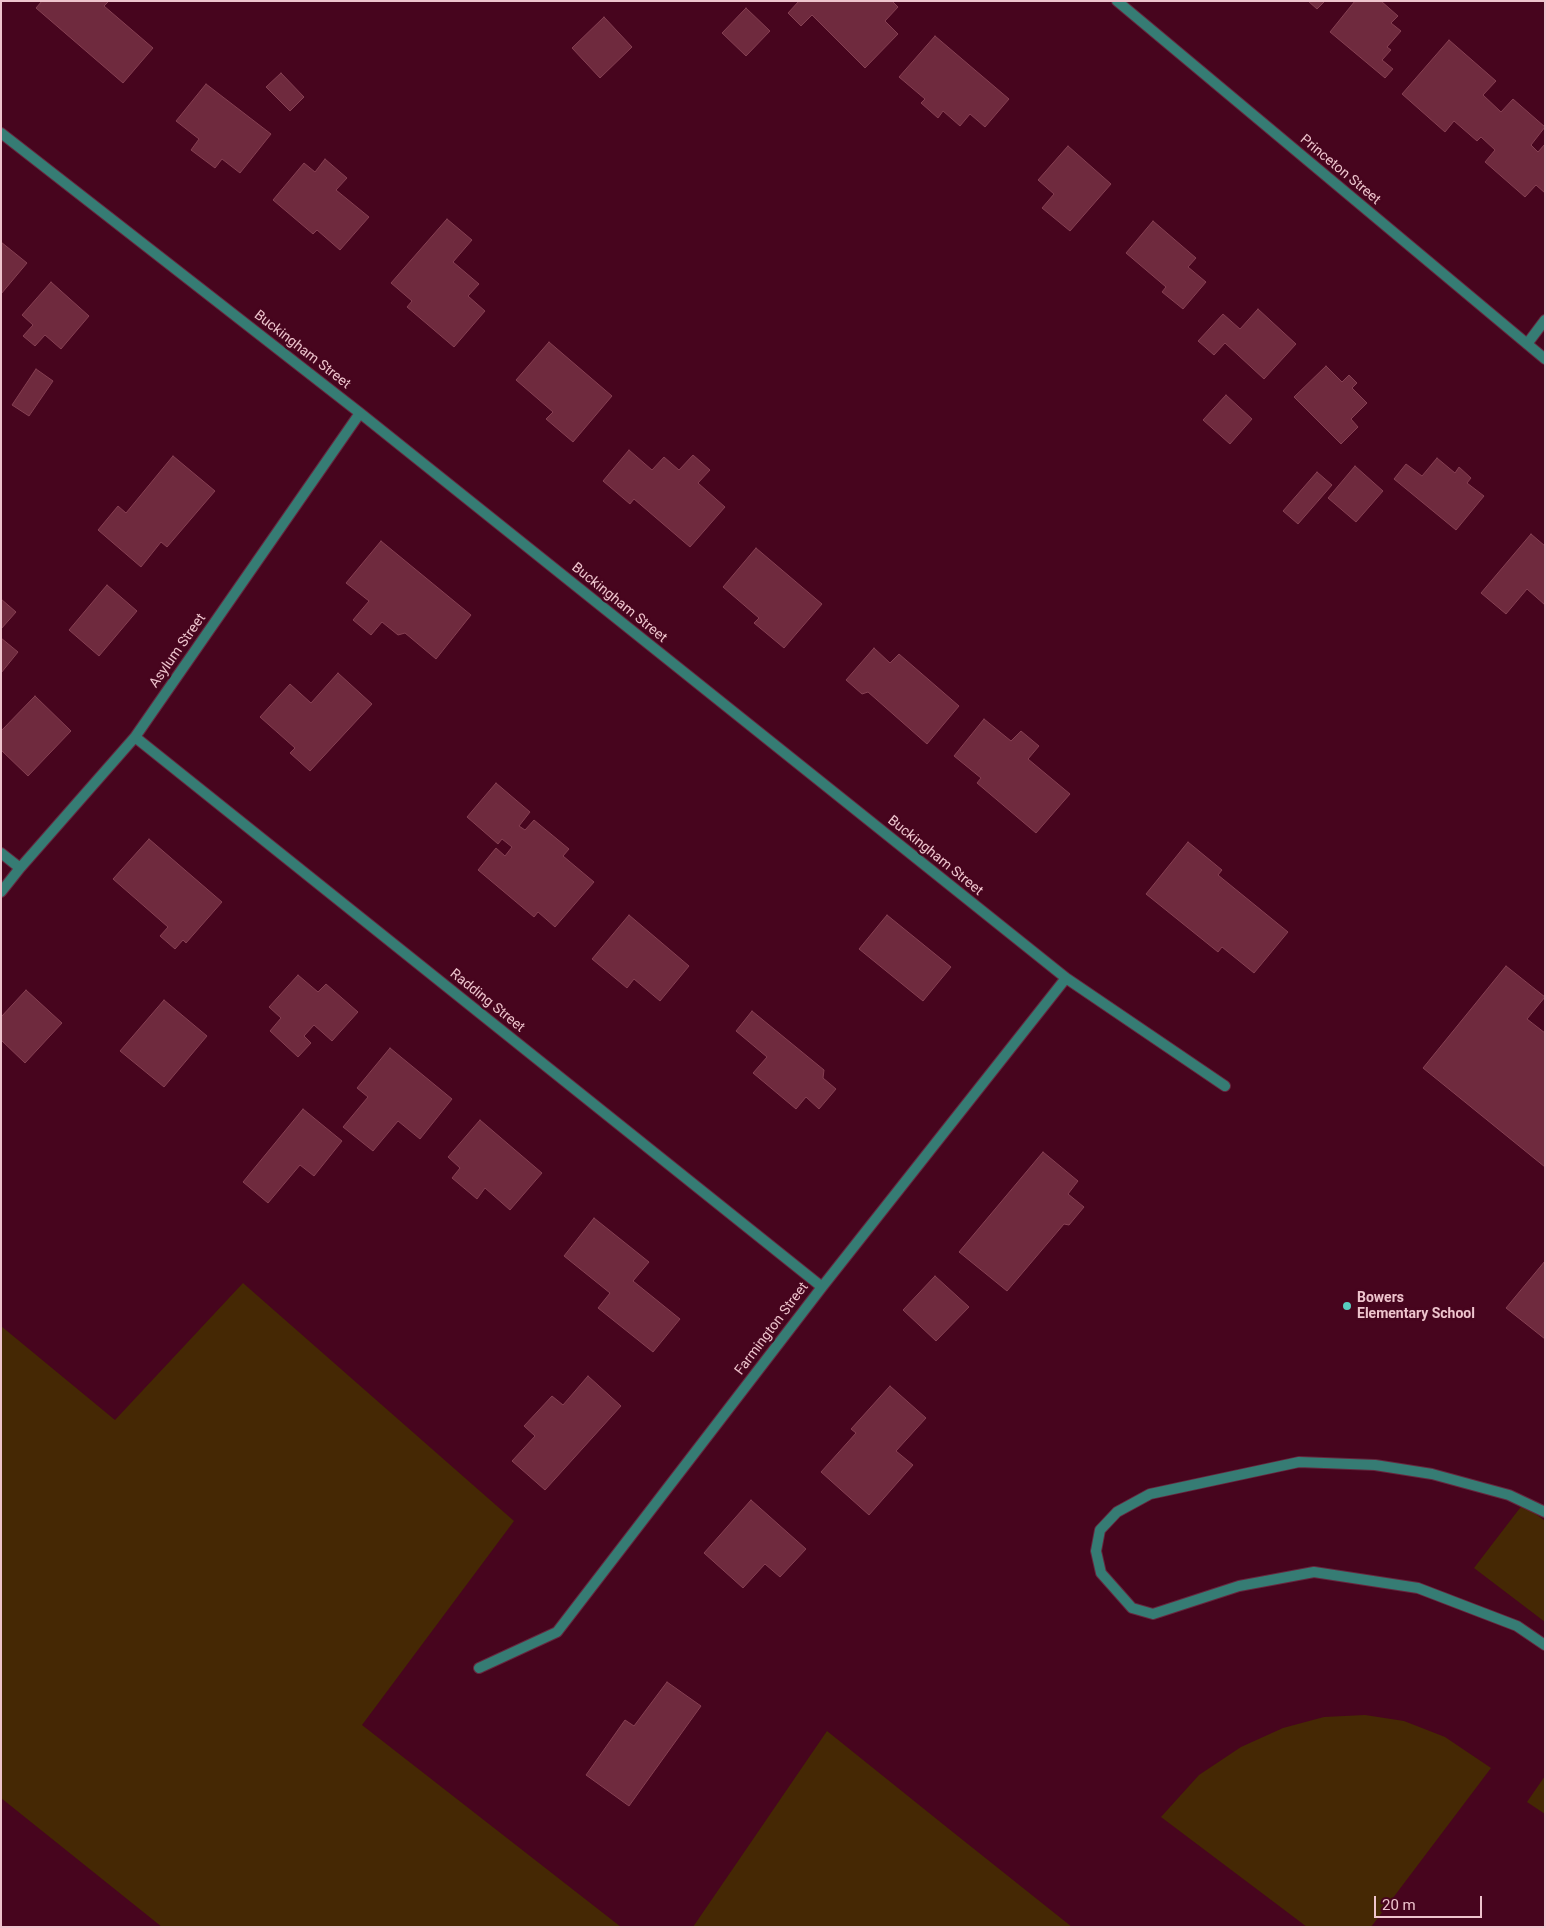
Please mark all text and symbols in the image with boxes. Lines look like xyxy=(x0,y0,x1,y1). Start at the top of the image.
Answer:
street label: Princeton Street xyxy=(1296,131,1384,209)
street label: Buckingham Street xyxy=(250,307,354,393)
street label: Buckingham Street xyxy=(568,559,670,647)
street label: Asylum Street xyxy=(146,611,210,691)
street label: Buckingham Street xyxy=(884,812,986,900)
street label: Radding Street xyxy=(446,966,528,1036)
street label: Farmington Street xyxy=(732,1279,812,1379)
place label: Bowers Elementary School xyxy=(1357,1290,1475,1322)
marker: Bowers Elementary School xyxy=(1341,1300,1353,1312)
scale bar xyxy=(1376,1886,1484,1918)
text: 20 m xyxy=(1382,1896,1416,1914)

